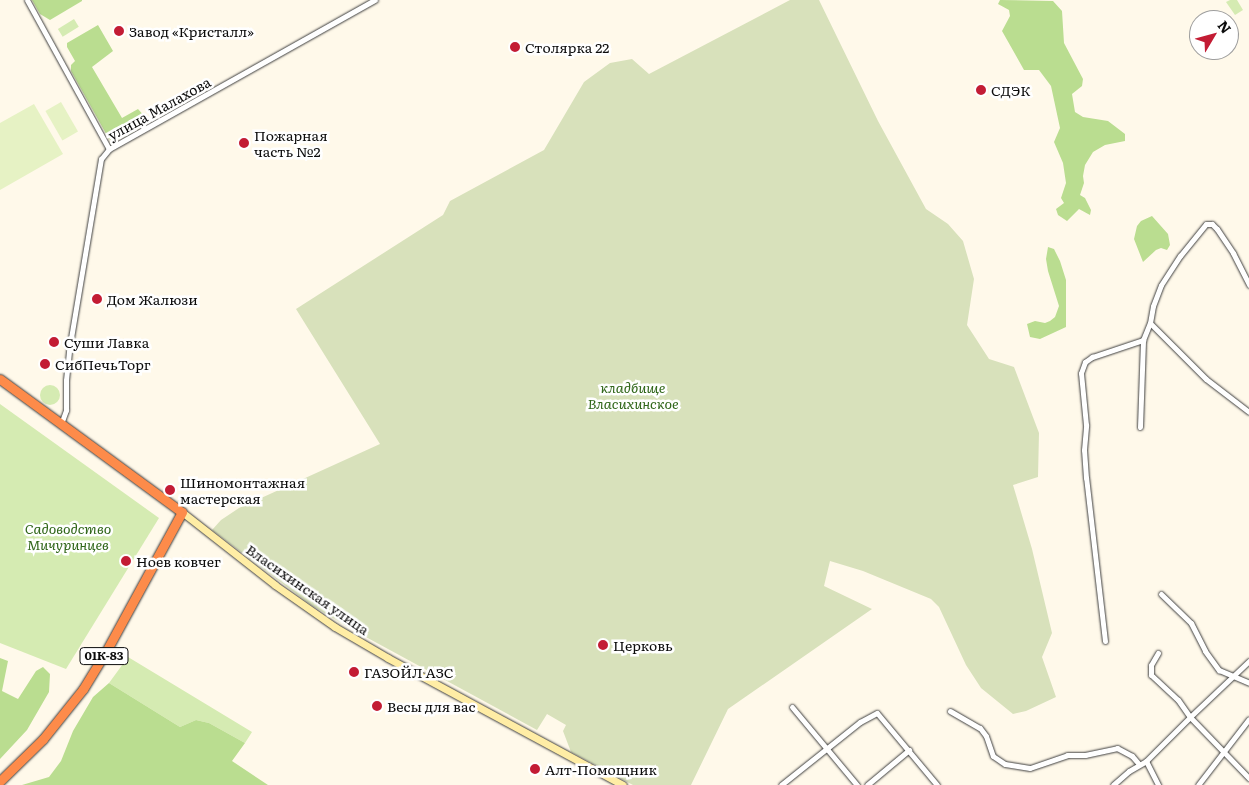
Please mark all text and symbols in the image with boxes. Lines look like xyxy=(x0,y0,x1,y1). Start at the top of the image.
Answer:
north arrow xyxy=(1189,10,1239,60)
text: N xyxy=(1214,16,1237,37)
place label: Завод «Кристалл» xyxy=(129,23,254,39)
marker: Завод «Кристалл» xyxy=(113,25,125,37)
place label: Столярка 22 xyxy=(525,39,609,55)
marker: Столярка 22 xyxy=(509,41,521,53)
street label: улица Малахова xyxy=(105,73,213,143)
place label: СДЭК xyxy=(991,82,1030,98)
marker: СДЭК xyxy=(975,84,987,96)
place label: Пожарная часть №2 xyxy=(254,127,328,160)
marker: Пожарная часть №2 xyxy=(238,137,250,149)
place label: Дом Жалюзи xyxy=(107,291,198,307)
marker: Дом Жалюзи xyxy=(91,293,103,305)
place label: Суши Лавка xyxy=(64,334,149,350)
marker: Суши Лавка xyxy=(48,336,60,348)
place label: СибПечьТорг xyxy=(55,356,151,372)
marker: СибПечьТорг xyxy=(39,358,51,370)
park label: кладбище Власихинское xyxy=(587,379,679,412)
place label: Шиномонтажная мастерская xyxy=(180,474,305,507)
marker: Шиномонтажная мастерская xyxy=(164,484,176,496)
park label: Садоводство Мичуринцев xyxy=(25,520,111,552)
street label: Власихинская улица xyxy=(243,540,373,638)
place label: Ноев ковчег xyxy=(136,553,221,569)
marker: Ноев ковчег xyxy=(120,555,132,567)
place label: Церковь xyxy=(613,637,673,653)
marker: Церковь xyxy=(597,639,609,651)
road number: 01К-83 xyxy=(79,646,129,666)
place label: ГАЗОЙЛ АЗС xyxy=(364,664,454,680)
marker: ГАЗОЙЛ АЗС xyxy=(348,666,360,678)
place label: Весы для вас xyxy=(387,698,475,714)
marker: Весы для вас xyxy=(371,700,383,712)
place label: Алт-Помощник xyxy=(545,761,657,777)
marker: Алт-Помощник xyxy=(529,763,541,775)

